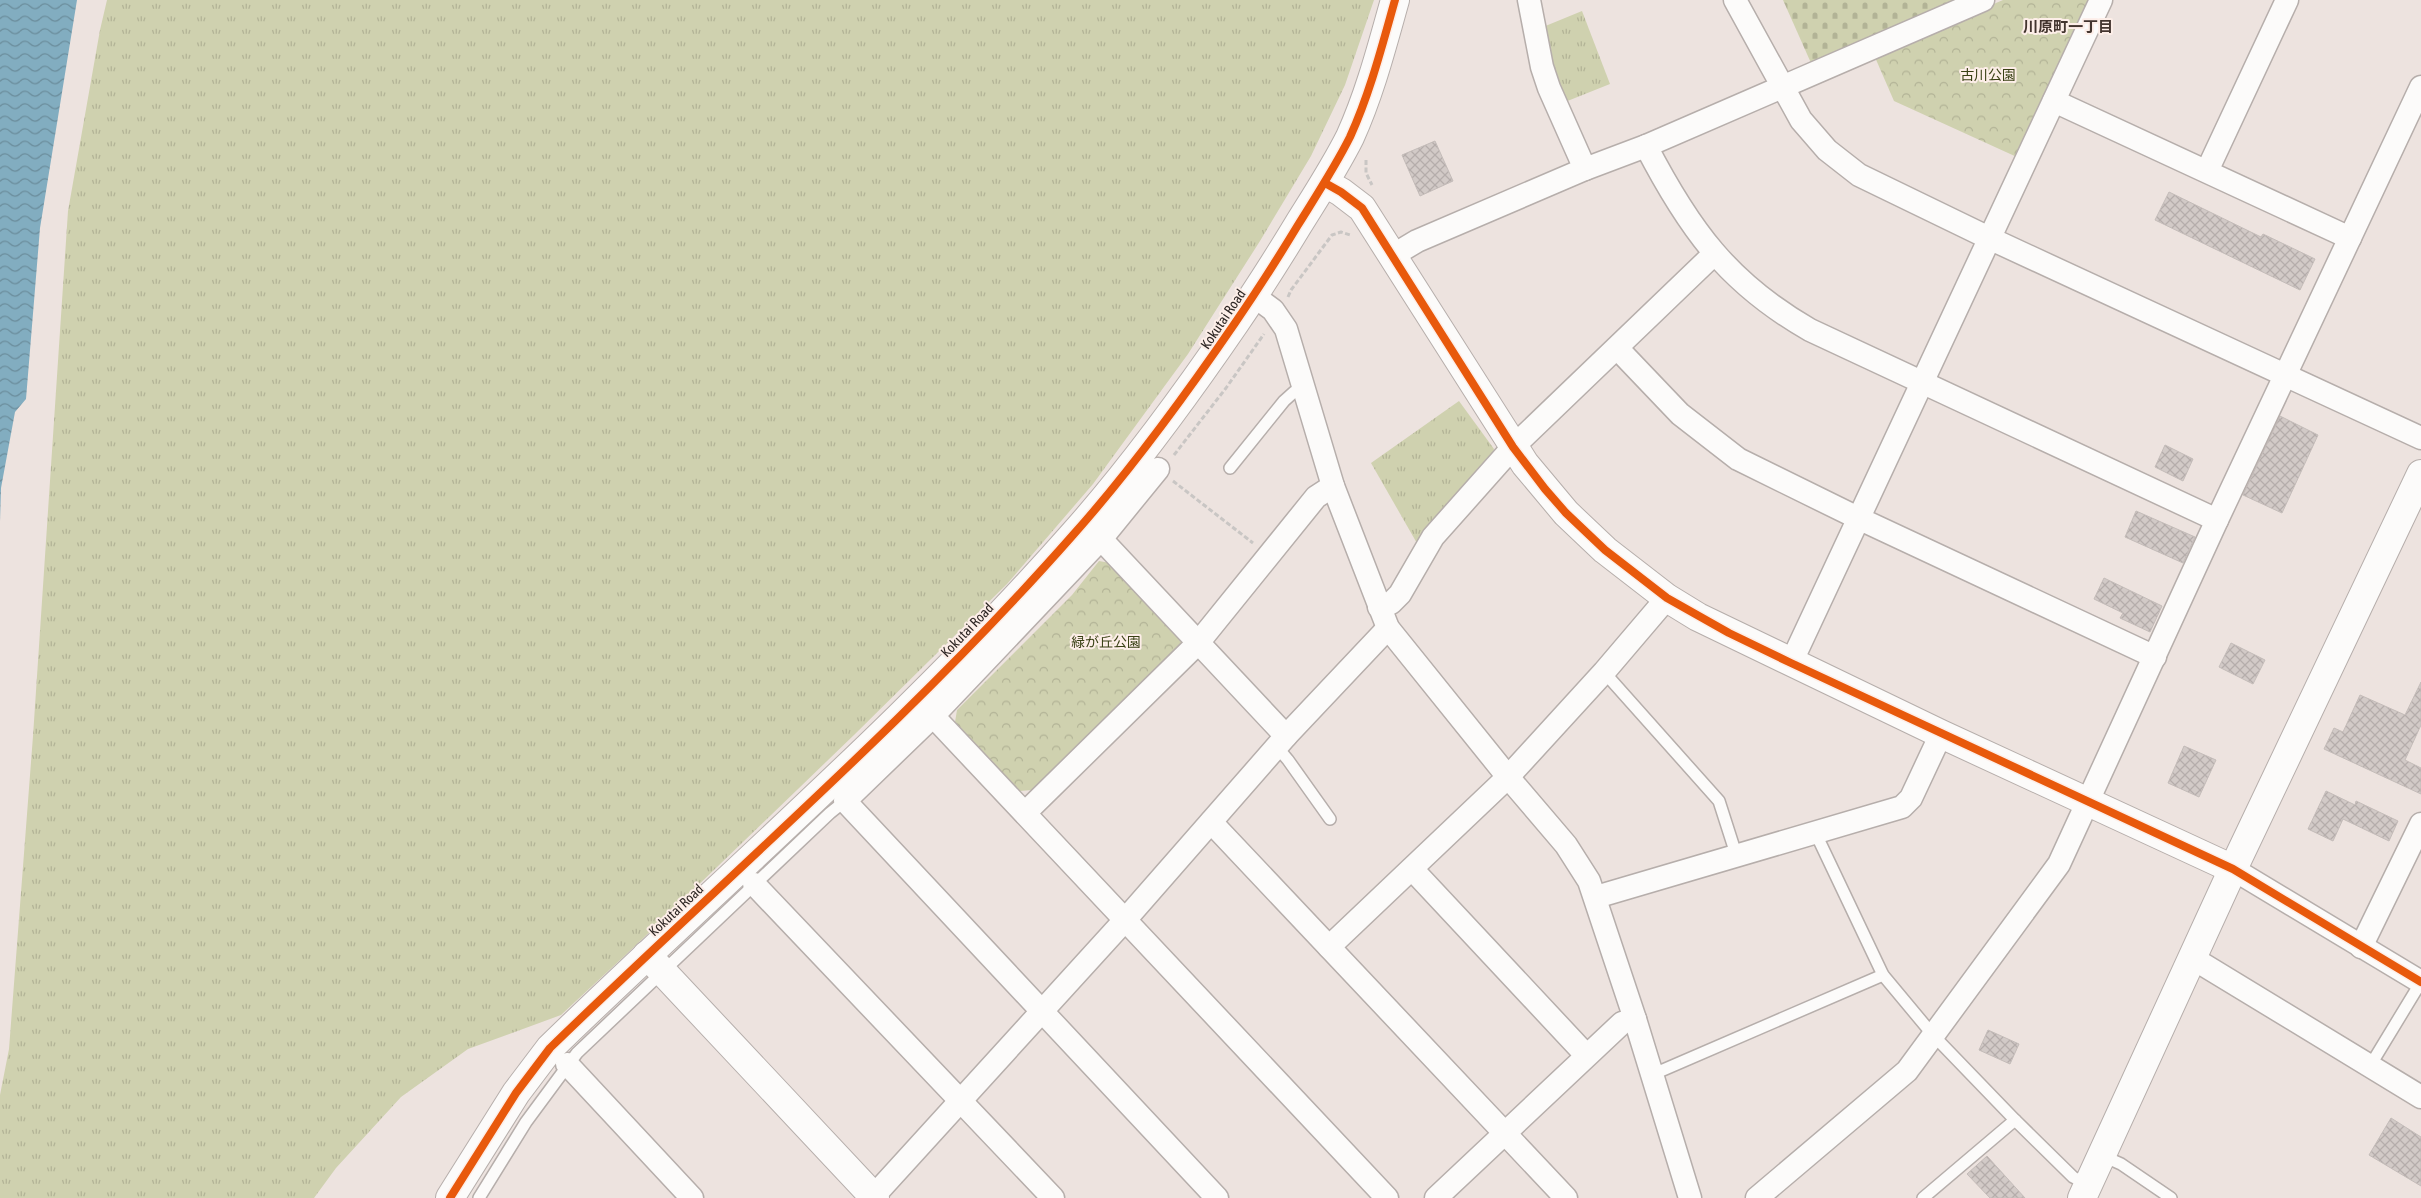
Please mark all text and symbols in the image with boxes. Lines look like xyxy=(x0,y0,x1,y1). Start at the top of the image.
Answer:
district label: 川原町一丁目 xyxy=(2023,18,2113,35)
park label: 古川公園 xyxy=(1960,67,2016,83)
street label: Kokutai Road xyxy=(1197,286,1249,352)
street label: Kokutai Road xyxy=(937,600,997,660)
park label: 緑が丘公園 xyxy=(1071,634,1141,650)
street label: Kokutai Road xyxy=(645,881,707,939)

